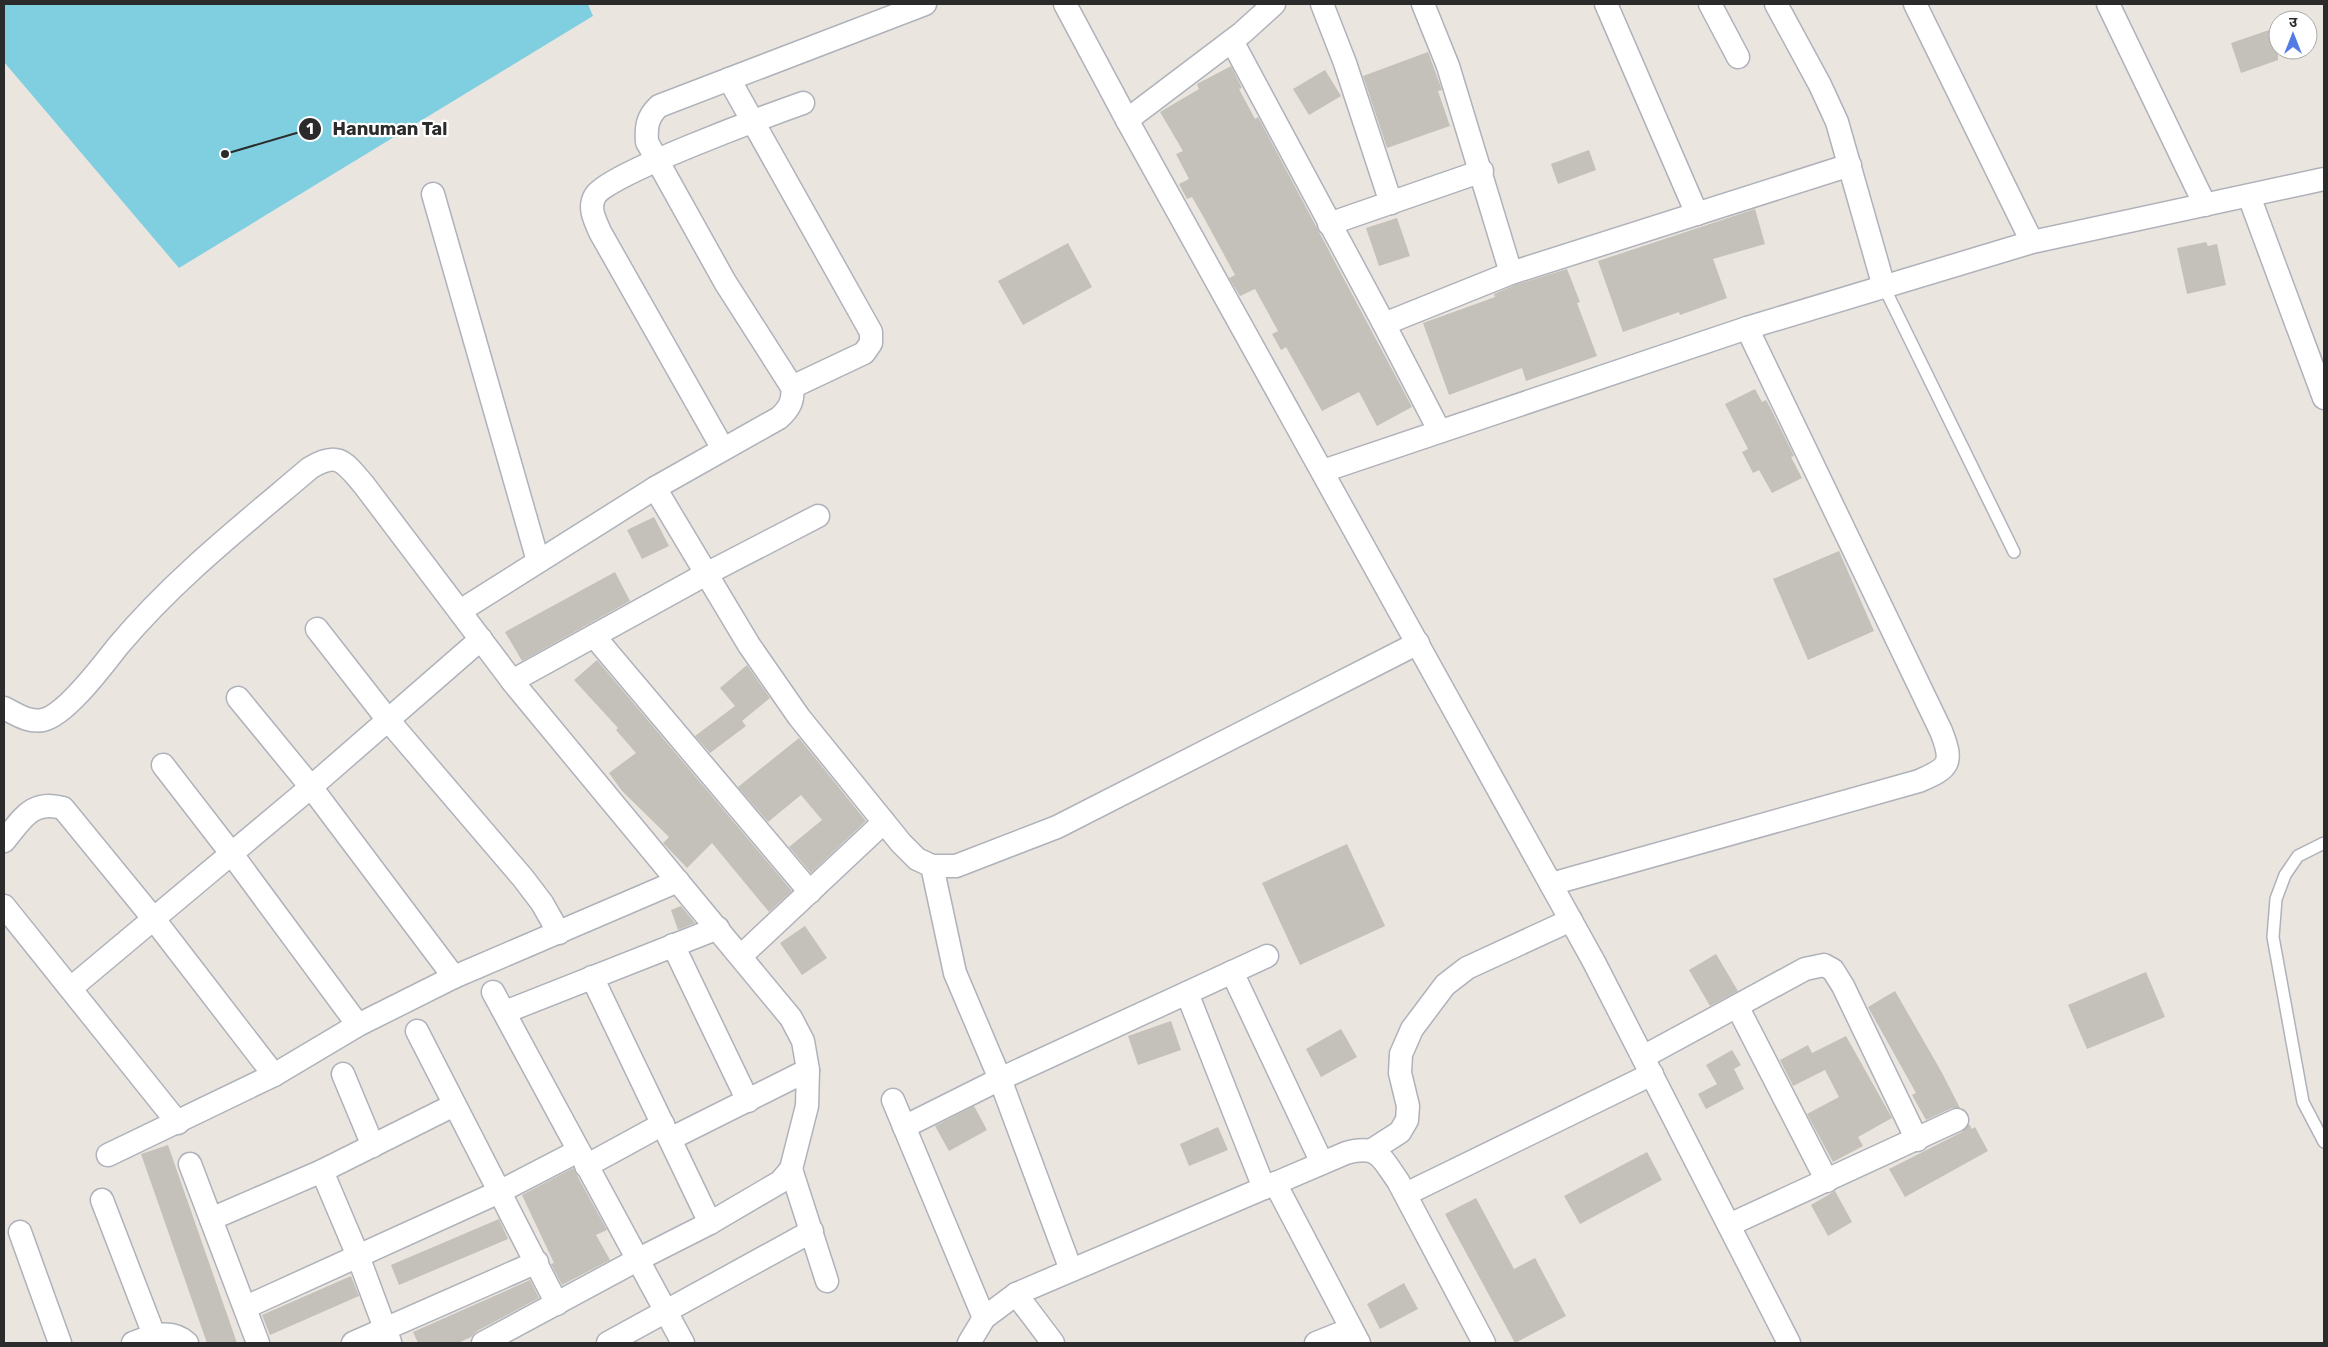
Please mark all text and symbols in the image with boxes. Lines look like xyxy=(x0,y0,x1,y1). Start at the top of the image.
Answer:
north arrow xyxy=(2268,10,2318,60)
text: उ xyxy=(2289,14,2298,31)
callout: Hanuman Tal xyxy=(297,112,457,145)
text: Hanuman Tal xyxy=(333,118,447,140)
text: 1 xyxy=(306,120,314,138)

